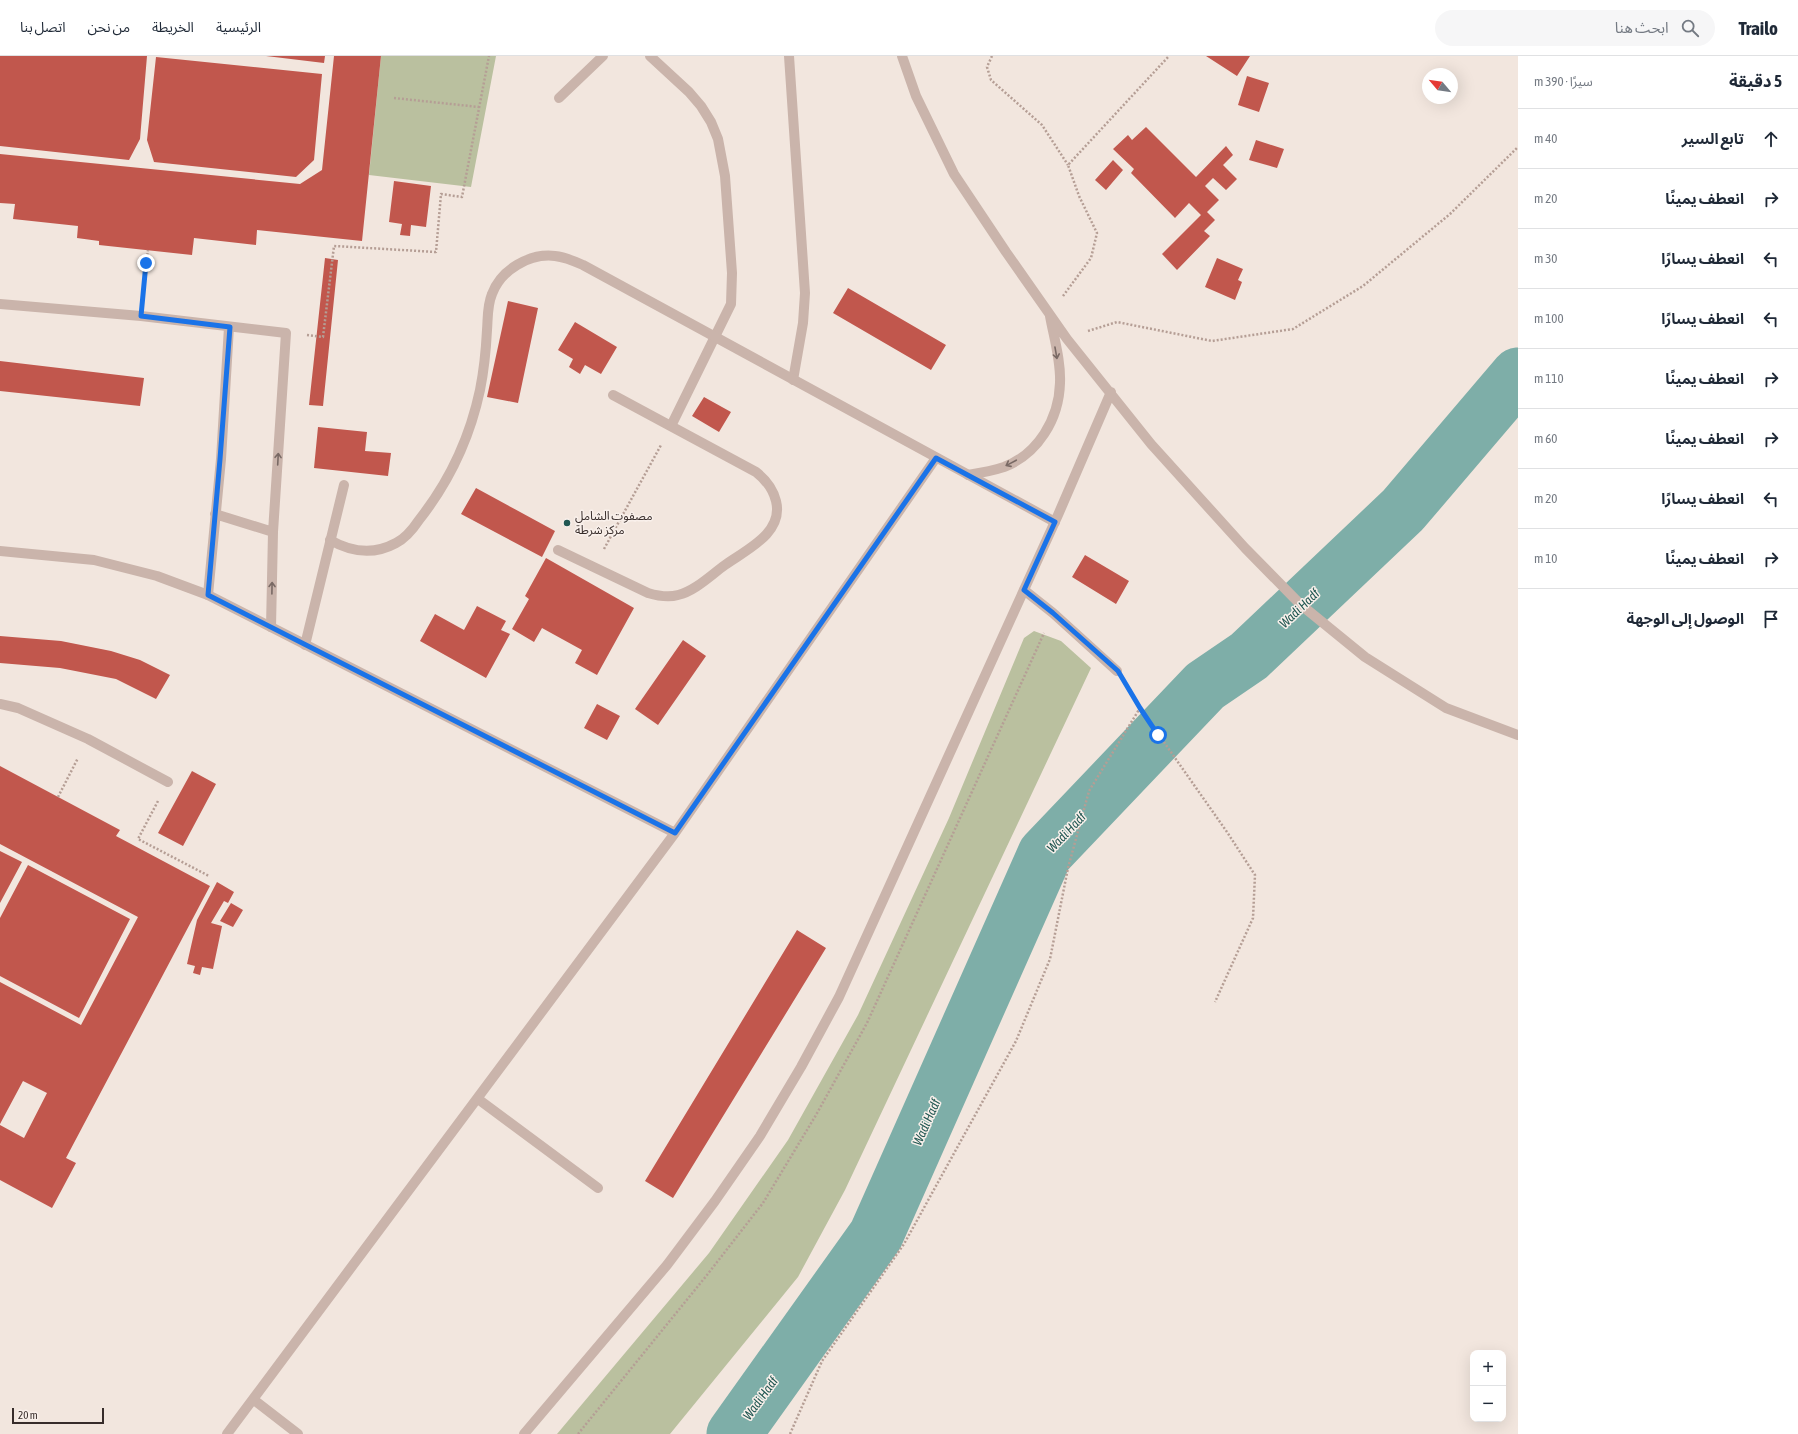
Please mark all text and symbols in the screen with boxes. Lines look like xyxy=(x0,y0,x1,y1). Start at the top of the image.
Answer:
search box xyxy=(1435,10,1715,46)
icon: search xyxy=(1679,17,1701,39)
text: Trailo xyxy=(1739,17,1778,39)
text: اتصل بنا xyxy=(20,19,66,35)
text: من نحن xyxy=(88,19,130,35)
text: الخريطة xyxy=(152,19,194,35)
text: الرئيسية xyxy=(216,19,261,35)
text: ابحث هنا xyxy=(1615,19,1669,36)
north arrow xyxy=(1422,68,1458,104)
text: 5 دقيقة xyxy=(1729,71,1782,91)
text: سيرًا · 390 m xyxy=(1534,74,1593,89)
icon: ahead xyxy=(1760,128,1782,150)
text: تابع السير xyxy=(1682,130,1744,147)
text: 40 m xyxy=(1534,131,1557,146)
icon: right xyxy=(1760,188,1782,210)
text: انعطف يمينًا xyxy=(1665,190,1744,207)
text: 20 m xyxy=(1534,191,1557,206)
icon: left xyxy=(1760,248,1782,270)
text: انعطف يسارًا xyxy=(1661,250,1744,267)
text: 30 m xyxy=(1534,251,1557,266)
route end xyxy=(137,254,155,272)
icon: left xyxy=(1760,308,1782,330)
text: انعطف يسارًا xyxy=(1661,310,1744,327)
text: 100 m xyxy=(1534,311,1564,326)
one-way arrow xyxy=(1052,346,1060,359)
icon: right xyxy=(1760,368,1782,390)
text: انعطف يمينًا xyxy=(1665,370,1744,387)
text: 110 m xyxy=(1534,371,1564,386)
icon: right xyxy=(1760,428,1782,450)
text: انعطف يمينًا xyxy=(1665,430,1744,447)
text: 60 m xyxy=(1534,431,1557,446)
one-way arrow xyxy=(275,453,282,466)
one-way arrow xyxy=(1005,460,1017,468)
icon: left xyxy=(1760,488,1782,510)
text: انعطف يسارًا xyxy=(1661,490,1744,507)
text: 20 m xyxy=(1534,491,1557,506)
place label: مصفوت الشامل مركز شرطة xyxy=(575,509,653,537)
marker: مصفوت الشامل مركز شرطة xyxy=(562,518,572,528)
icon: right xyxy=(1760,548,1782,570)
text: انعطف يمينًا xyxy=(1665,550,1744,567)
text: 10 m xyxy=(1534,551,1557,566)
one-way arrow xyxy=(268,582,275,595)
water label: Wadi Hadf xyxy=(1276,585,1323,631)
icon: arrive xyxy=(1760,608,1782,630)
text: الوصول إلى الوجهة xyxy=(1627,610,1744,627)
route start xyxy=(1149,726,1167,744)
water label: Wadi Hadf xyxy=(1044,808,1090,855)
water label: Wadi Hadf xyxy=(910,1095,944,1148)
map controls xyxy=(1470,1350,1506,1422)
button: + xyxy=(1470,1350,1506,1386)
water label: Wadi Hadf xyxy=(740,1373,782,1423)
button: − xyxy=(1470,1386,1506,1422)
scale bar xyxy=(12,1406,104,1425)
text: 20 m xyxy=(18,1409,38,1421)

